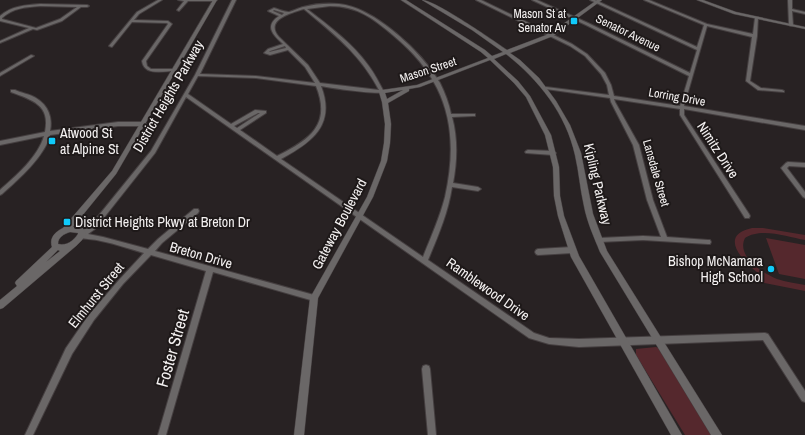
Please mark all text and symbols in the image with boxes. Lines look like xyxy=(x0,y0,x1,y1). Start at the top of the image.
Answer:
place label: Mason St at Senator Av xyxy=(513,6,566,36)
street label: Senator Avenue xyxy=(593,10,663,56)
marker: Mason St at Senator Av xyxy=(569,16,579,26)
street label: District Heights Parkway xyxy=(129,37,208,155)
street label: Mason Street xyxy=(398,53,459,87)
street label: Lorring Drive xyxy=(647,84,707,110)
street label: Nimitz Drive xyxy=(693,118,743,182)
place label: Atwood St at Alpine St xyxy=(59,124,119,158)
marker: Atwood St at Alpine St xyxy=(47,136,57,146)
street label: Lansdale Street xyxy=(639,138,673,209)
street label: Kipling Parkway xyxy=(580,142,616,227)
street label: Gateway Boulevard xyxy=(308,176,370,272)
place label: District Heights Pkwy at Breton Dr xyxy=(75,213,250,231)
marker: District Heights Pkwy at Breton Dr xyxy=(62,217,72,227)
street label: Breton Drive xyxy=(168,237,234,273)
place label: Bishop McNamara High School xyxy=(668,252,764,286)
street label: Ramblewood Drive xyxy=(443,254,533,324)
street label: Elmhurst Street xyxy=(64,259,128,331)
marker: Bishop McNamara High School xyxy=(766,264,776,274)
street label: Foster Street xyxy=(150,306,194,390)

